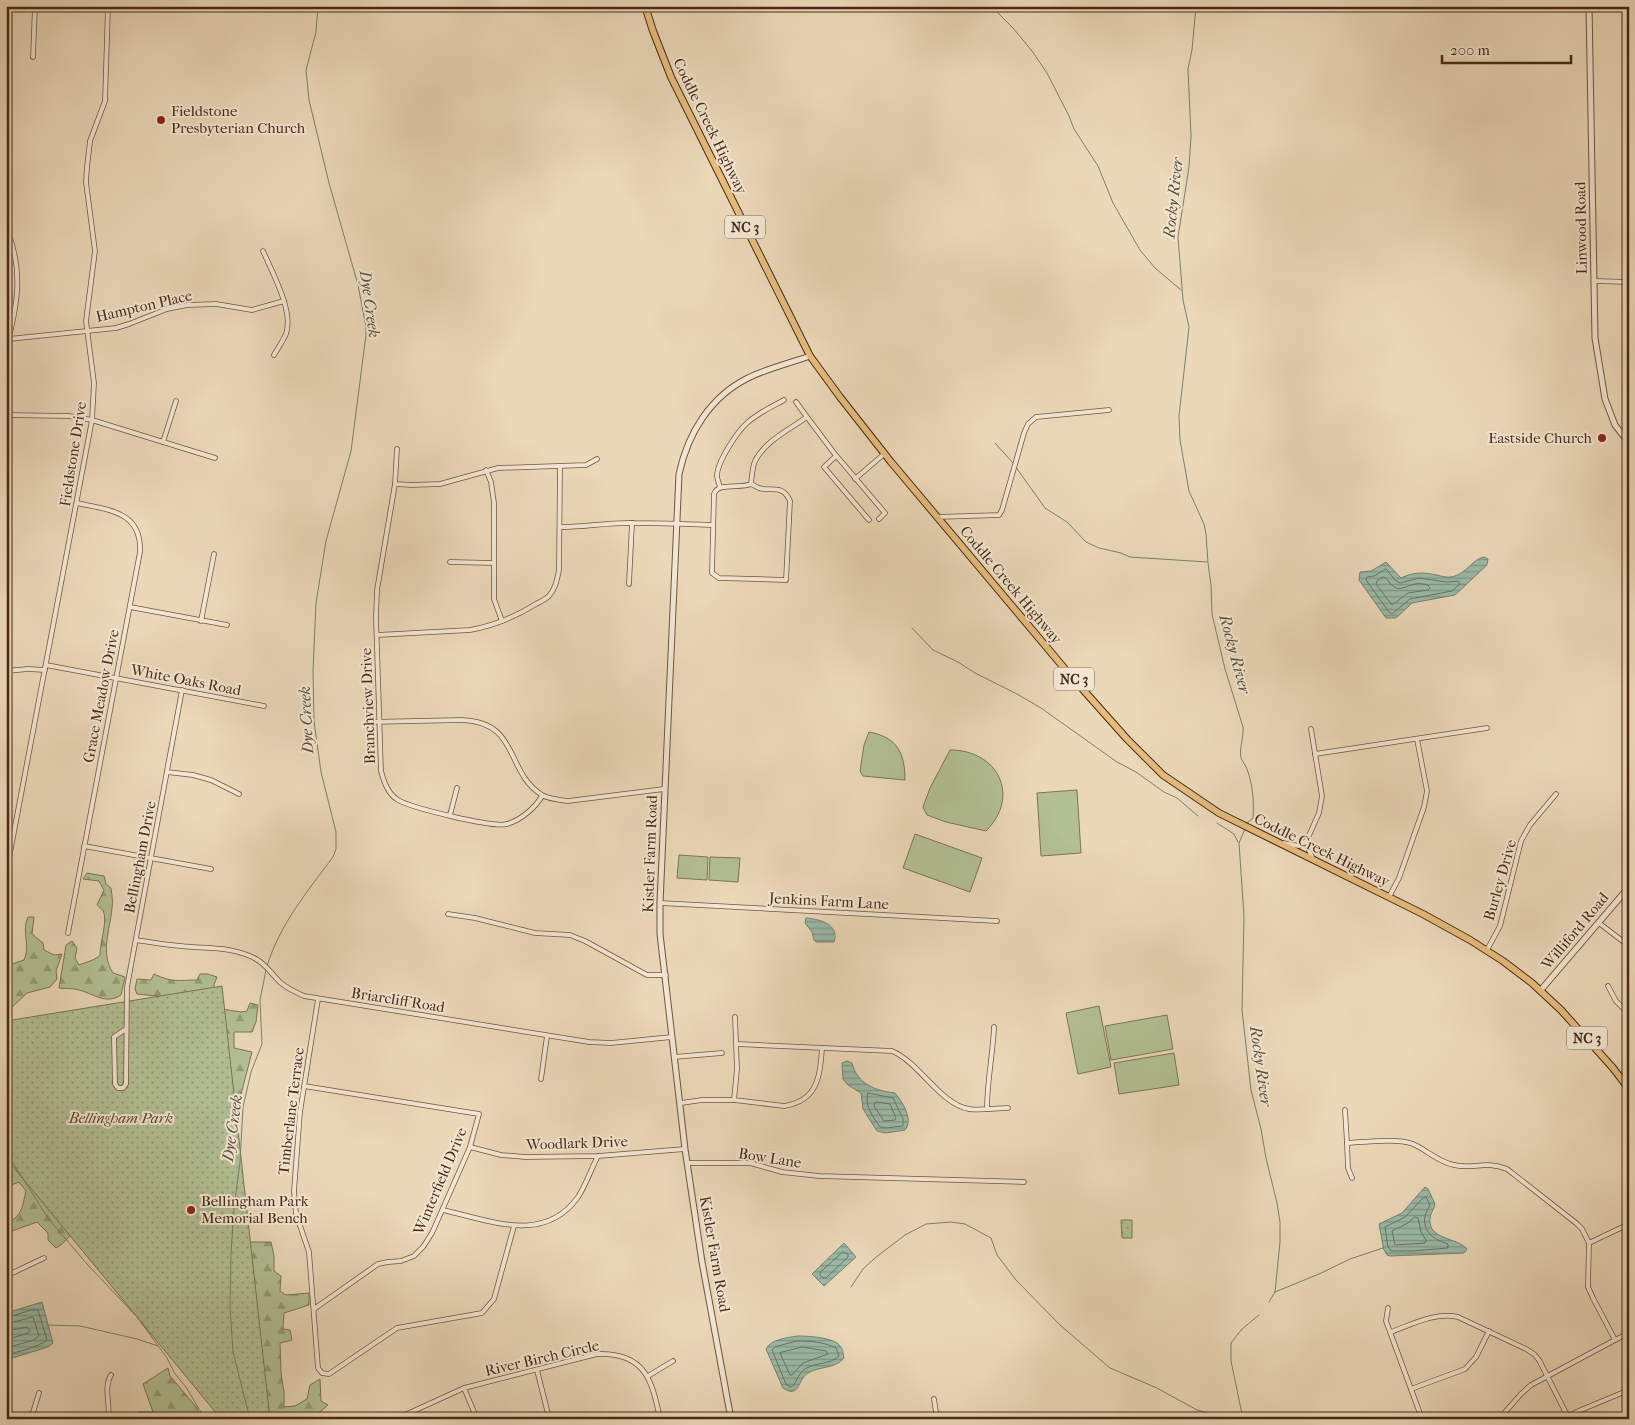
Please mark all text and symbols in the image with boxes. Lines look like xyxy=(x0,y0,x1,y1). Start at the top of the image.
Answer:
scale bar xyxy=(1442,32,1571,64)
text: 200 m xyxy=(1450,41,1490,59)
street label: Coddle Creek Highway xyxy=(669,55,751,198)
place label: Fieldstone Presbyterian Church xyxy=(171,102,306,137)
marker: Fieldstone Presbyterian Church xyxy=(155,114,167,126)
water label: Rocky River xyxy=(1159,155,1187,240)
street label: Linwood Road xyxy=(1571,181,1591,275)
road number: NC 3 xyxy=(725,216,765,238)
water label: Dye Creek xyxy=(356,268,384,339)
street label: Hampton Place xyxy=(94,286,195,326)
street label: Fieldstone Drive xyxy=(56,400,90,508)
place label: Eastside Church xyxy=(1488,429,1593,447)
marker: Eastside Church xyxy=(1596,432,1608,444)
street label: Coddle Creek Highway xyxy=(956,522,1066,649)
water label: Rocky River xyxy=(1215,611,1255,697)
street label: Grace Meadow Drive xyxy=(79,627,123,764)
street label: Branchview Drive xyxy=(357,647,379,765)
street label: White Oaks Road xyxy=(128,660,244,700)
road number: NC 3 xyxy=(1054,668,1094,691)
water label: Dye Creek xyxy=(295,686,317,755)
street label: Kistler Farm Road xyxy=(639,794,661,913)
street label: Bellingham Drive xyxy=(120,799,160,915)
street label: Coddle Creek Highway xyxy=(1251,809,1394,891)
street label: Burley Drive xyxy=(1480,837,1520,923)
street label: Williford Road xyxy=(1537,888,1613,974)
street label: Jenkins Farm Lane xyxy=(768,889,890,913)
street label: Briarcliff Road xyxy=(350,984,447,1016)
water label: Rocky River xyxy=(1246,1024,1276,1109)
road number: NC 3 xyxy=(1567,1026,1607,1050)
street label: Timberlane Terrace xyxy=(274,1046,308,1176)
water label: Dye Creek xyxy=(218,1093,246,1164)
park label: Bellingham Park xyxy=(68,1109,173,1127)
street label: Winterfield Drive xyxy=(409,1124,471,1238)
street label: Woodlark Drive xyxy=(525,1132,629,1154)
street label: Bow Lane xyxy=(737,1144,803,1172)
place label: Bellingham Park Memorial Bench xyxy=(201,1192,309,1227)
street label: Kistler Farm Road xyxy=(696,1195,734,1314)
marker: Bellingham Park Memorial Bench xyxy=(185,1204,197,1216)
street label: River Birch Circle xyxy=(483,1336,601,1380)

